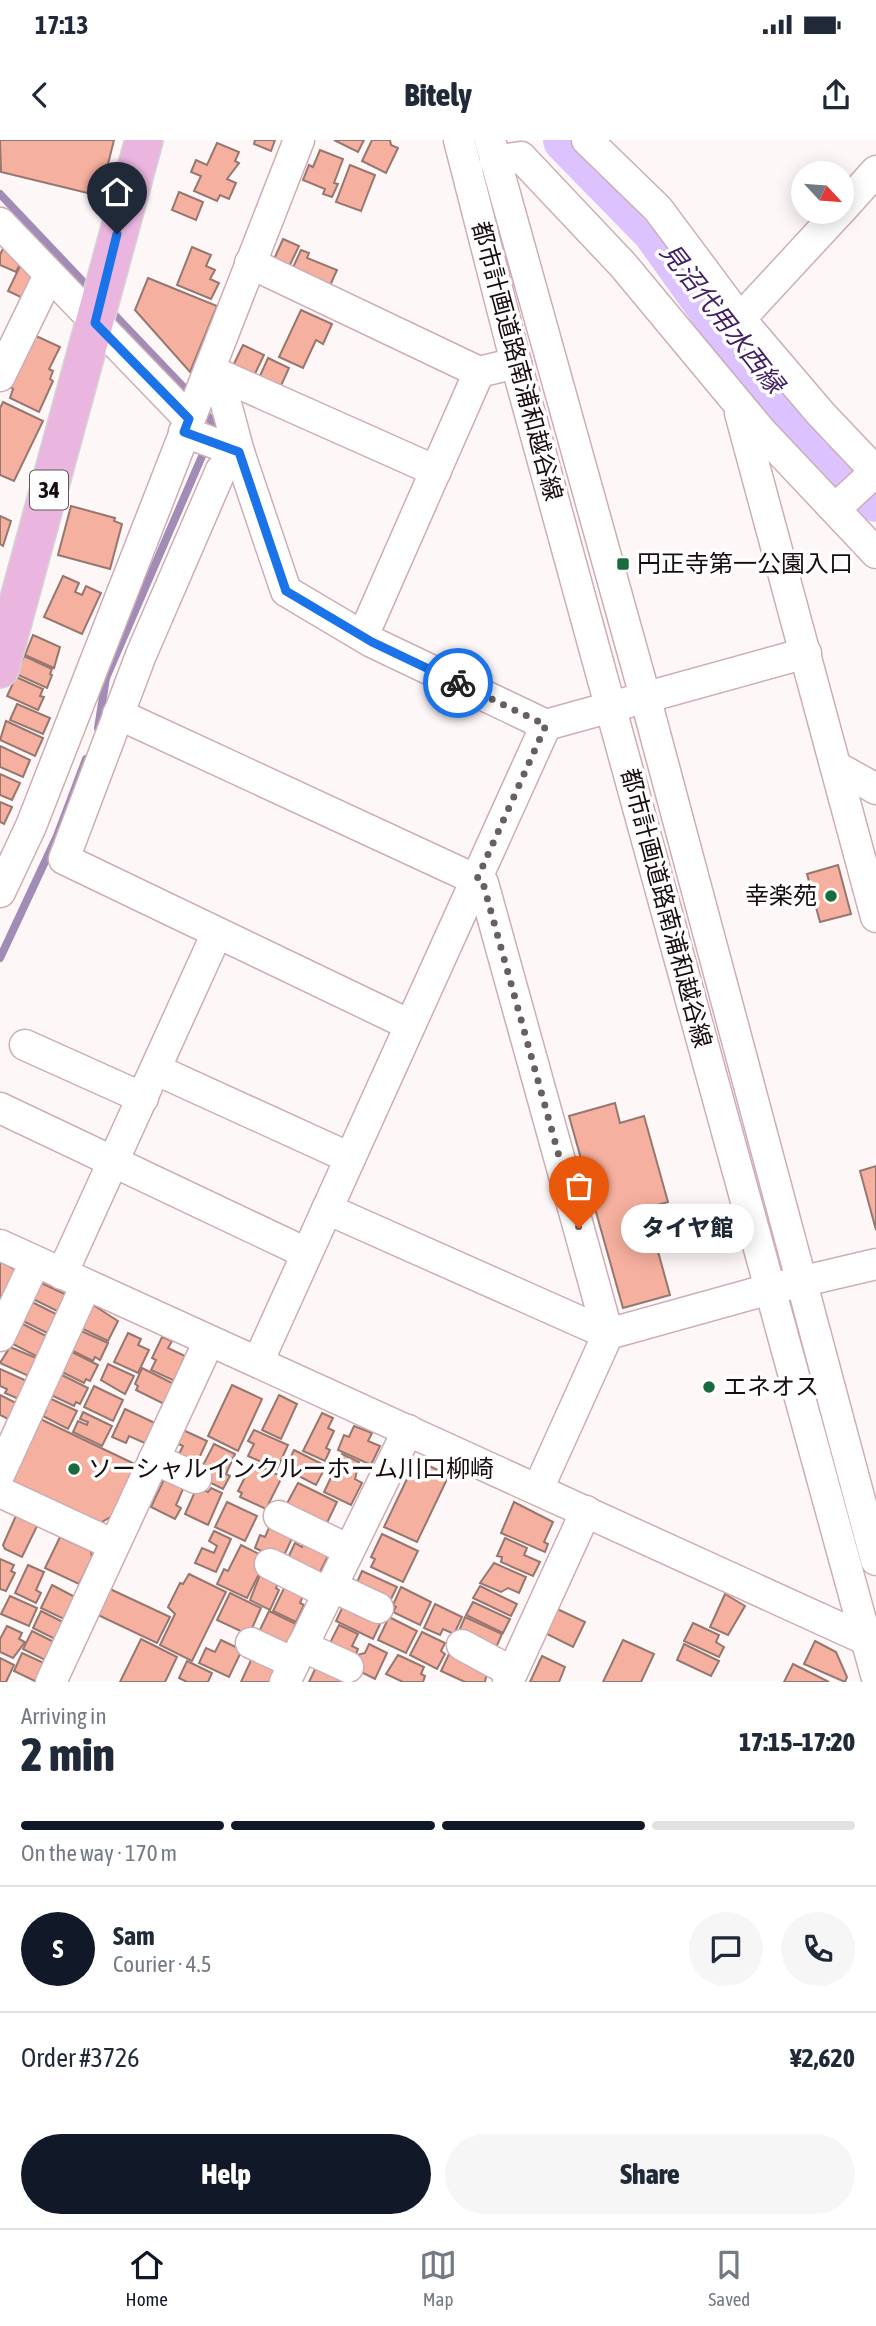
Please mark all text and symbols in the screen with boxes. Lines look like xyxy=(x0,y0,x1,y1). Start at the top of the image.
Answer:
text: 17:13 xyxy=(35,10,89,40)
icon: back xyxy=(21,76,59,114)
text: Bitely xyxy=(404,76,472,113)
icon: share xyxy=(817,76,855,114)
north arrow xyxy=(791,161,854,224)
map controls xyxy=(791,161,854,224)
pin xyxy=(87,162,147,234)
icon: home xyxy=(98,173,136,211)
street label: 都市計画道路南浦和越谷線 xyxy=(467,218,568,503)
water label: 見沼代用水西縁 xyxy=(654,237,792,401)
road number: 34 xyxy=(30,470,68,510)
place label: 円正寺第一公園入口 xyxy=(637,550,853,577)
marker: 円正寺第一公園入口 xyxy=(615,556,631,572)
courier xyxy=(423,648,493,718)
icon: bike xyxy=(439,664,477,702)
street label: 都市計画道路南浦和越谷線 xyxy=(616,765,717,1050)
place label: 幸楽苑 xyxy=(745,882,817,909)
marker: 幸楽苑 xyxy=(823,888,839,904)
pin xyxy=(549,1156,609,1228)
icon: bag xyxy=(560,1167,598,1205)
callout: タイヤ館 xyxy=(621,1204,754,1252)
text: タイヤ館 xyxy=(642,1215,733,1241)
place label: エネオス xyxy=(723,1373,819,1400)
marker: エネオス xyxy=(701,1379,717,1395)
place label: ソーシャルインクルーホーム川口柳崎 xyxy=(88,1455,494,1482)
marker: ソーシャルインクルーホーム川口柳崎 xyxy=(66,1461,82,1477)
text: Arriving in xyxy=(21,1703,107,1729)
text: 17:15–17:20 xyxy=(739,1727,855,1757)
text: 2 min xyxy=(21,1728,115,1781)
text: On the way · 170 m xyxy=(21,1840,177,1866)
button: chat xyxy=(689,1912,763,1986)
button: phone xyxy=(781,1912,855,1986)
text: Sam xyxy=(113,1921,155,1951)
text: S xyxy=(53,1934,63,1964)
text: Courier · 4.5 xyxy=(113,1951,212,1977)
text: Order #3726 xyxy=(21,2043,140,2073)
text: ¥2,620 xyxy=(790,2043,855,2073)
button: Help xyxy=(21,2134,431,2214)
button: Share xyxy=(445,2134,855,2214)
tab: Home xyxy=(126,2246,168,2310)
tab: Map xyxy=(419,2246,457,2310)
tab: Saved xyxy=(708,2246,750,2310)

